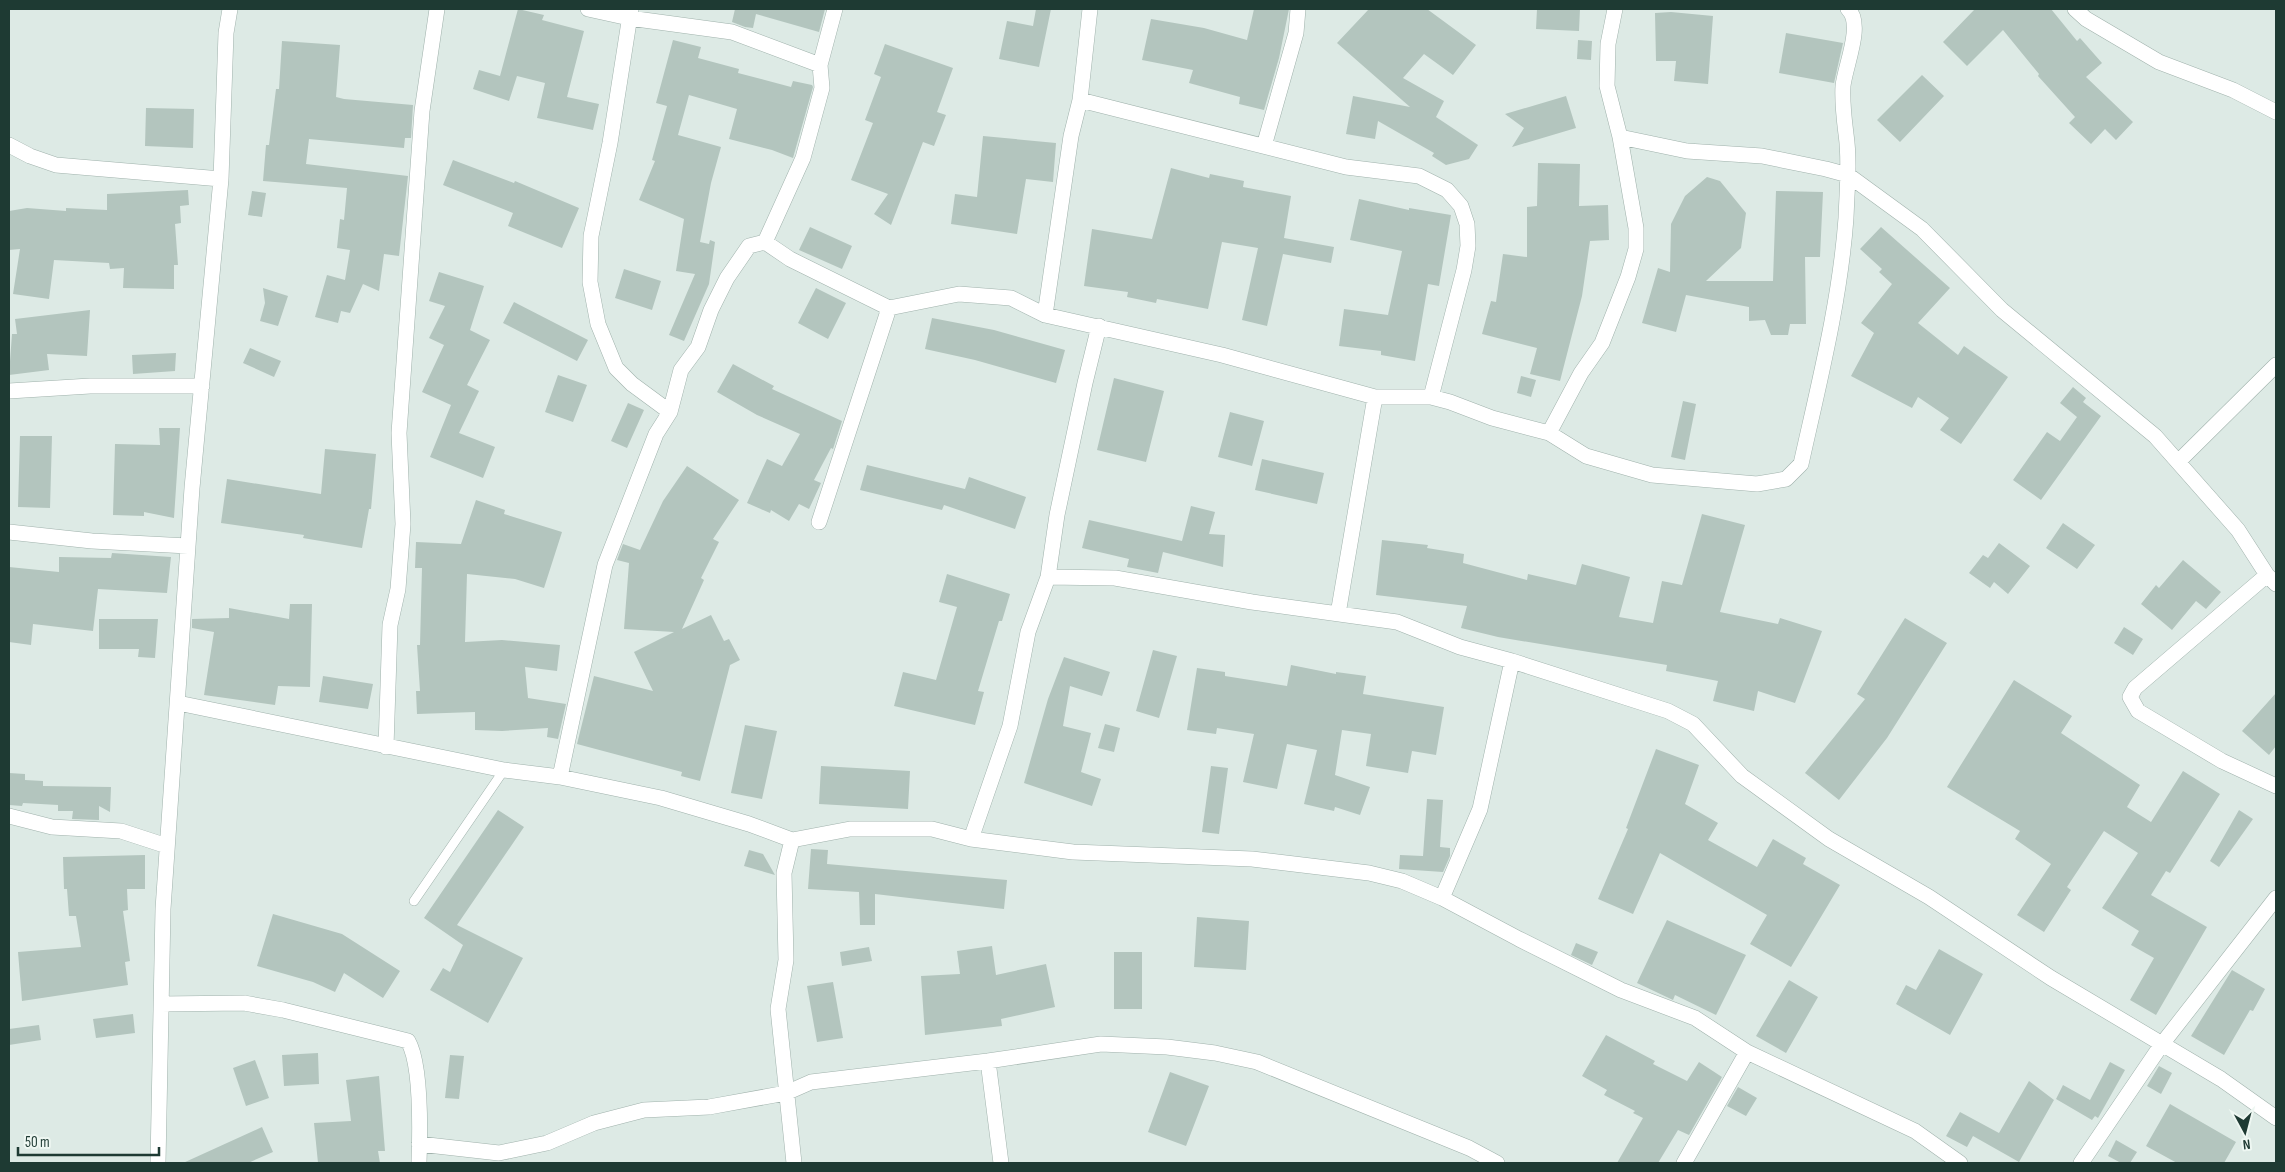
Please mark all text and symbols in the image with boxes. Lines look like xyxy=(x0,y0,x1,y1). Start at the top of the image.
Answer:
north arrow xyxy=(2220,1107,2270,1157)
scale bar xyxy=(18,1124,159,1156)
text: 50 m xyxy=(25,1133,50,1152)
text: N xyxy=(2242,1136,2251,1153)

